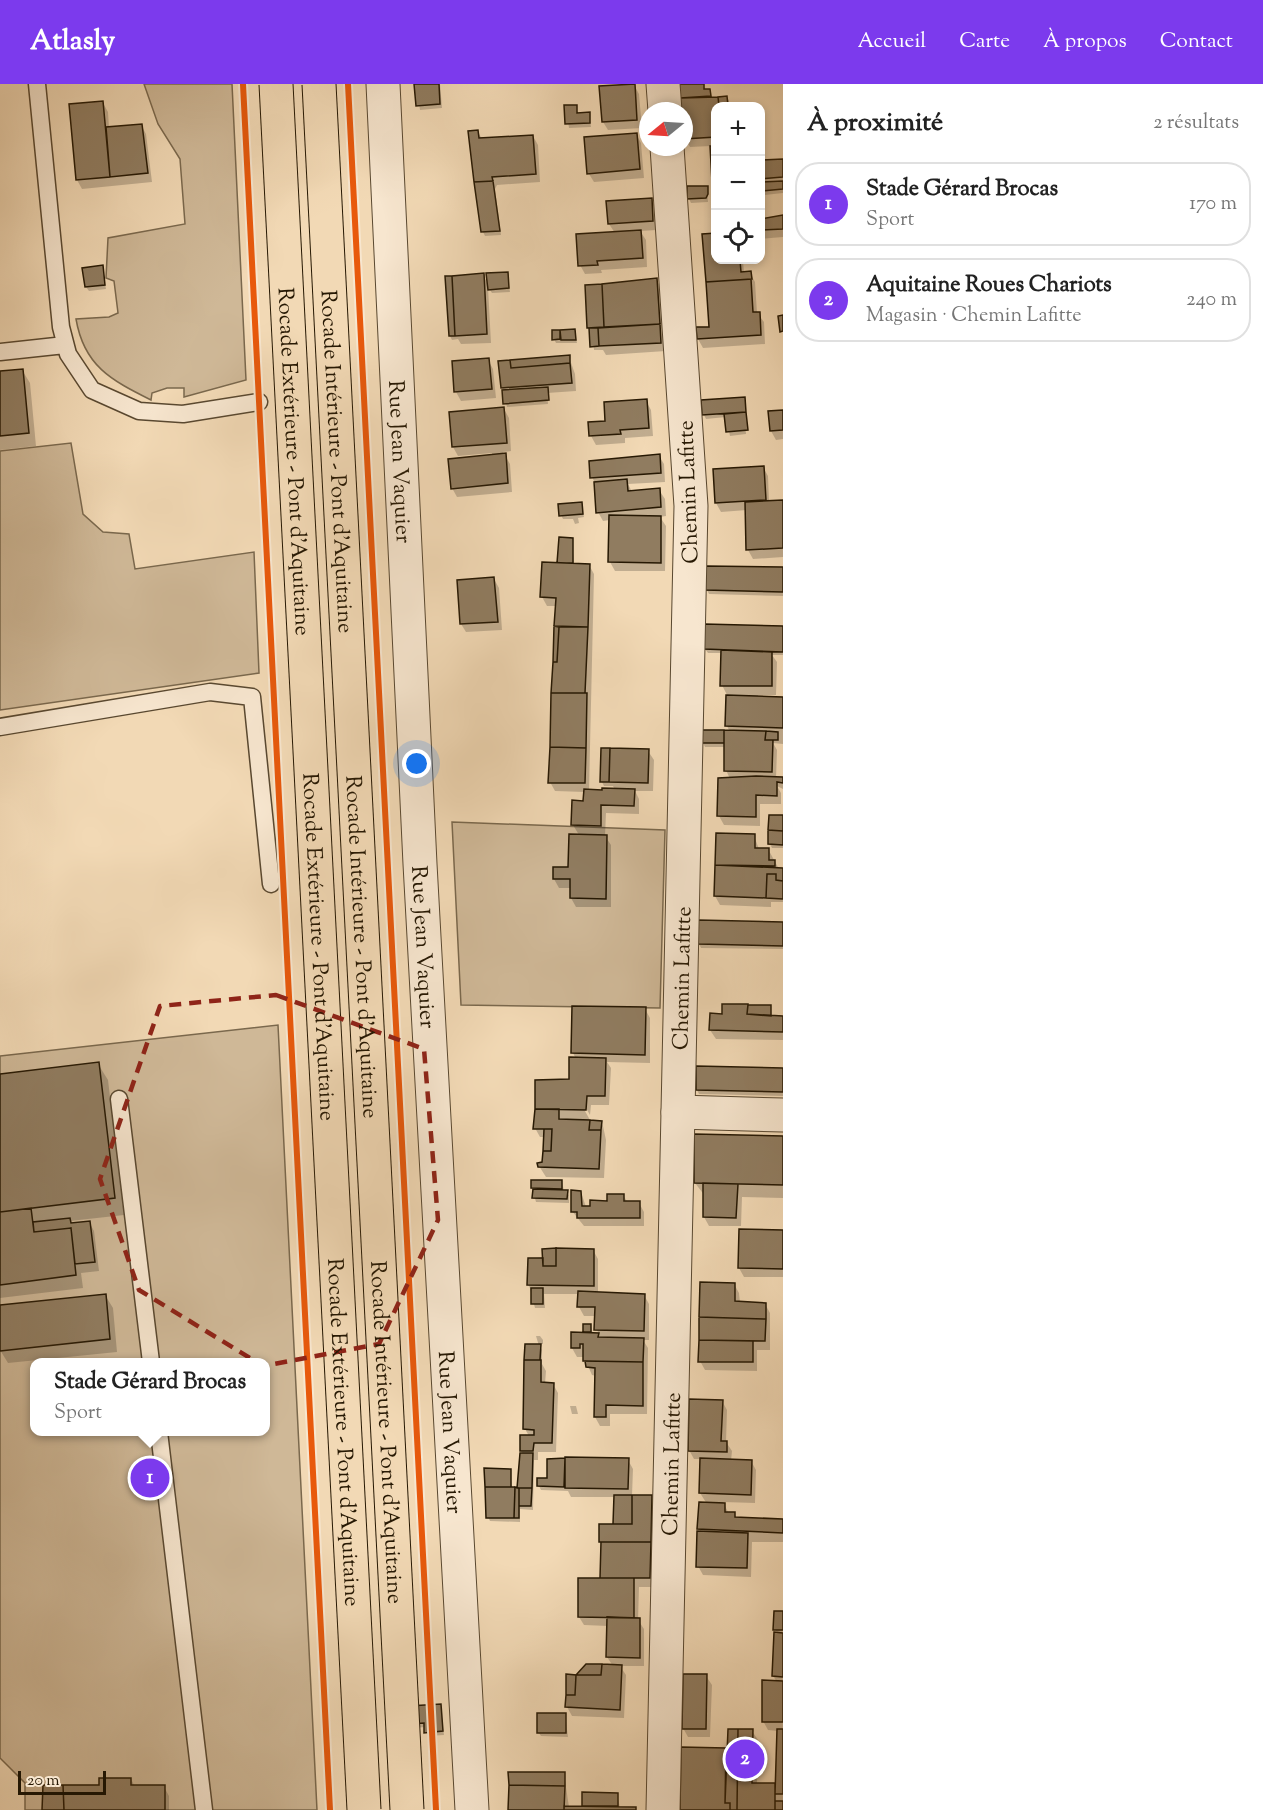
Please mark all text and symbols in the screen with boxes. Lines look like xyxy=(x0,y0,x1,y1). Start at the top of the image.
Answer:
text: Atlasly xyxy=(30,22,115,62)
text: Accueil xyxy=(858,27,926,57)
text: Carte xyxy=(959,27,1010,57)
text: À propos xyxy=(1043,27,1127,57)
text: Contact xyxy=(1160,27,1233,57)
north arrow xyxy=(639,102,693,156)
map controls xyxy=(711,102,765,264)
button: + xyxy=(711,102,765,156)
text: À proximité xyxy=(807,105,943,142)
text: 2 résultats xyxy=(1153,109,1239,138)
button: − xyxy=(711,156,765,210)
text: Stade Gérard Brocas xyxy=(866,174,1058,206)
text: 1 xyxy=(825,190,832,219)
text: 170 m xyxy=(1189,190,1237,219)
text: Sport xyxy=(866,206,914,235)
button: locate xyxy=(711,210,765,264)
text: Aquitaine Roues Chariots xyxy=(866,270,1112,302)
text: 2 xyxy=(824,286,833,315)
text: 240 m xyxy=(1186,286,1237,315)
street label: Rocade Extérieure - Pont d'Aquitaine xyxy=(267,287,317,637)
street label: Rocade Intérieure - Pont d'Aquitaine xyxy=(311,289,360,634)
text: Magasin · Chemin Lafitte xyxy=(866,302,1082,331)
street label: Rue Jean Vaquier xyxy=(378,380,418,544)
street label: Chemin Lafitte xyxy=(672,420,708,564)
your location xyxy=(402,749,431,778)
street label: Rocade Extérieure - Pont d'Aquitaine xyxy=(292,772,342,1122)
street label: Rocade Intérieure - Pont d'Aquitaine xyxy=(335,775,385,1119)
street label: Rue Jean Vaquier xyxy=(401,865,442,1029)
street label: Chemin Lafitte xyxy=(666,906,701,1050)
street label: Rocade Extérieure - Pont d'Aquitaine xyxy=(317,1257,367,1607)
street label: Rocade Intérieure - Pont d'Aquitaine xyxy=(360,1260,409,1605)
street label: Rue Jean Vaquier xyxy=(428,1350,469,1515)
popup xyxy=(30,1358,270,1436)
text: Stade Gérard Brocas xyxy=(54,1367,246,1399)
street label: Chemin Lafitte xyxy=(656,1392,691,1536)
text: Sport xyxy=(54,1399,102,1428)
pin: 1 xyxy=(130,1456,170,1500)
pin: 2 xyxy=(726,1736,764,1782)
scale bar xyxy=(18,1768,106,1796)
text: 20 m xyxy=(27,1770,60,1793)

